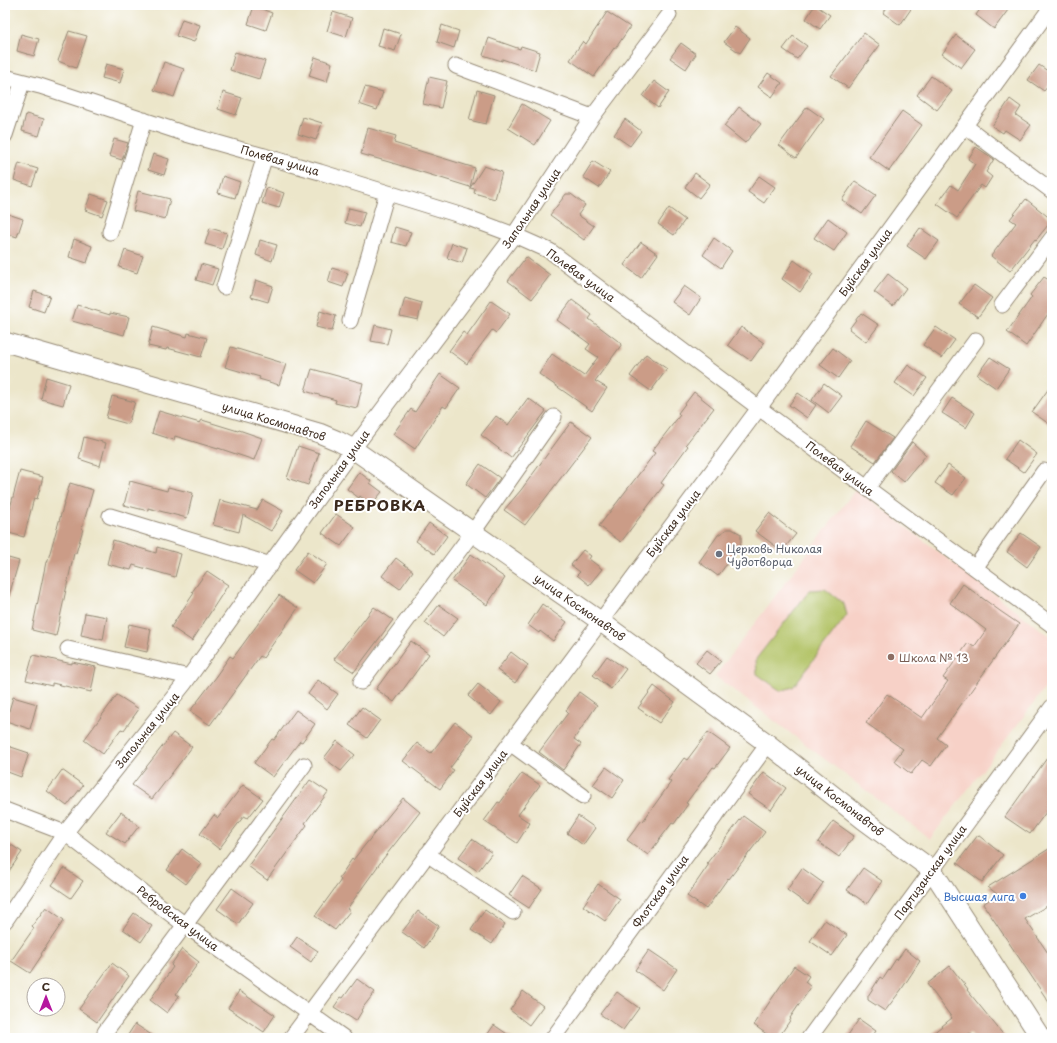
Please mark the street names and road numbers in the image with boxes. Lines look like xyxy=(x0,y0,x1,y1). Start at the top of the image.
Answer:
street label: Полевая улица xyxy=(239,141,322,179)
street label: Запольная улица xyxy=(498,164,564,252)
street label: Буйская улица xyxy=(834,224,896,300)
street label: Полевая улица xyxy=(543,244,619,306)
street label: улица Космонавтов xyxy=(220,397,328,445)
street label: Запольная улица xyxy=(305,426,373,512)
street label: Полевая улица xyxy=(802,437,878,499)
street label: Буйская улица xyxy=(642,486,704,560)
street label: улица Космонавтов xyxy=(531,569,629,645)
street label: Запольная улица xyxy=(111,688,183,772)
street label: Буйская улица xyxy=(449,746,511,820)
street label: улица Космонавтов xyxy=(792,760,888,840)
street label: Партизанская улица xyxy=(890,821,970,923)
street label: Флотская улица xyxy=(628,851,692,931)
street label: Ребровская улица xyxy=(133,881,223,955)

